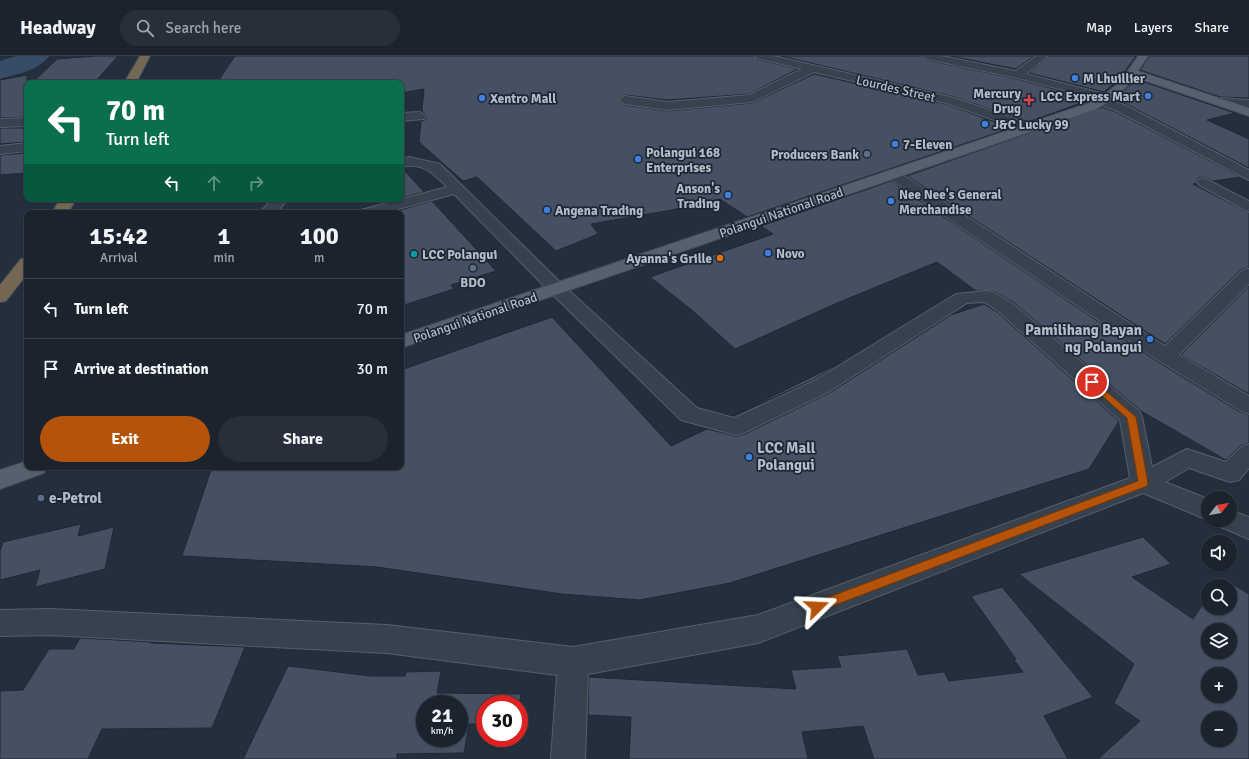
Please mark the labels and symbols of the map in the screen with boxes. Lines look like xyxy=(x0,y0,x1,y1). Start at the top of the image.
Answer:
place label: M Lhuillier xyxy=(1083,71,1146,87)
street label: Lourdes Street xyxy=(855,72,937,106)
marker: M Lhuillier xyxy=(1070,73,1080,83)
place label: Mercury Drug xyxy=(973,86,1022,117)
place label: LCC Express Mart xyxy=(1040,89,1140,105)
place label: Xentro Mall xyxy=(490,91,556,107)
marker: LCC Express Mart xyxy=(1143,91,1153,101)
marker: Xentro Mall xyxy=(477,93,487,103)
marker: Mercury Drug xyxy=(1024,95,1034,105)
place label: J&C Lucky 99 xyxy=(993,117,1069,133)
marker: J&C Lucky 99 xyxy=(980,119,990,129)
place label: 7-Eleven xyxy=(903,137,952,153)
marker: 7-Eleven xyxy=(890,139,900,149)
place label: Polangui 168 Enterprises xyxy=(646,145,720,176)
place label: Producers Bank xyxy=(771,147,859,163)
marker: Producers Bank xyxy=(862,149,872,159)
marker: Polangui 168 Enterprises xyxy=(633,154,643,164)
place label: Anson's Trading xyxy=(676,181,720,212)
street label: Polangui National Road xyxy=(717,184,845,242)
place label: Nee Nee's General Merchandise xyxy=(899,187,1002,218)
marker: Anson's Trading xyxy=(723,190,733,200)
marker: Nee Nee's General Merchandise xyxy=(886,196,896,206)
place label: Angena Trading xyxy=(555,203,643,219)
marker: Angena Trading xyxy=(542,205,552,215)
place label: Novo xyxy=(776,246,805,262)
place label: LCC Polangui xyxy=(422,247,497,263)
marker: Novo xyxy=(763,248,773,258)
marker: LCC Polangui xyxy=(409,249,419,259)
place label: Ayanna's Grille xyxy=(626,251,713,267)
marker: Ayanna's Grille xyxy=(715,253,725,263)
marker: BDO xyxy=(468,263,478,273)
place label: BDO xyxy=(460,275,486,291)
street label: Polangui National Road xyxy=(411,289,539,347)
place label: Pamilihang Bayan ng Polangui xyxy=(1025,321,1142,356)
marker: Pamilihang Bayan ng Polangui xyxy=(1145,334,1155,344)
pin xyxy=(1075,365,1109,399)
place label: LCC Mall Polangui xyxy=(757,439,816,474)
marker: LCC Mall Polangui xyxy=(744,452,754,462)
place label: e-Petrol xyxy=(49,489,102,507)
north arrow xyxy=(1201,491,1237,527)
marker: e-Petrol xyxy=(36,493,46,503)
position arrow xyxy=(796,586,838,628)
speed limit sign: 30 xyxy=(476,695,528,747)

